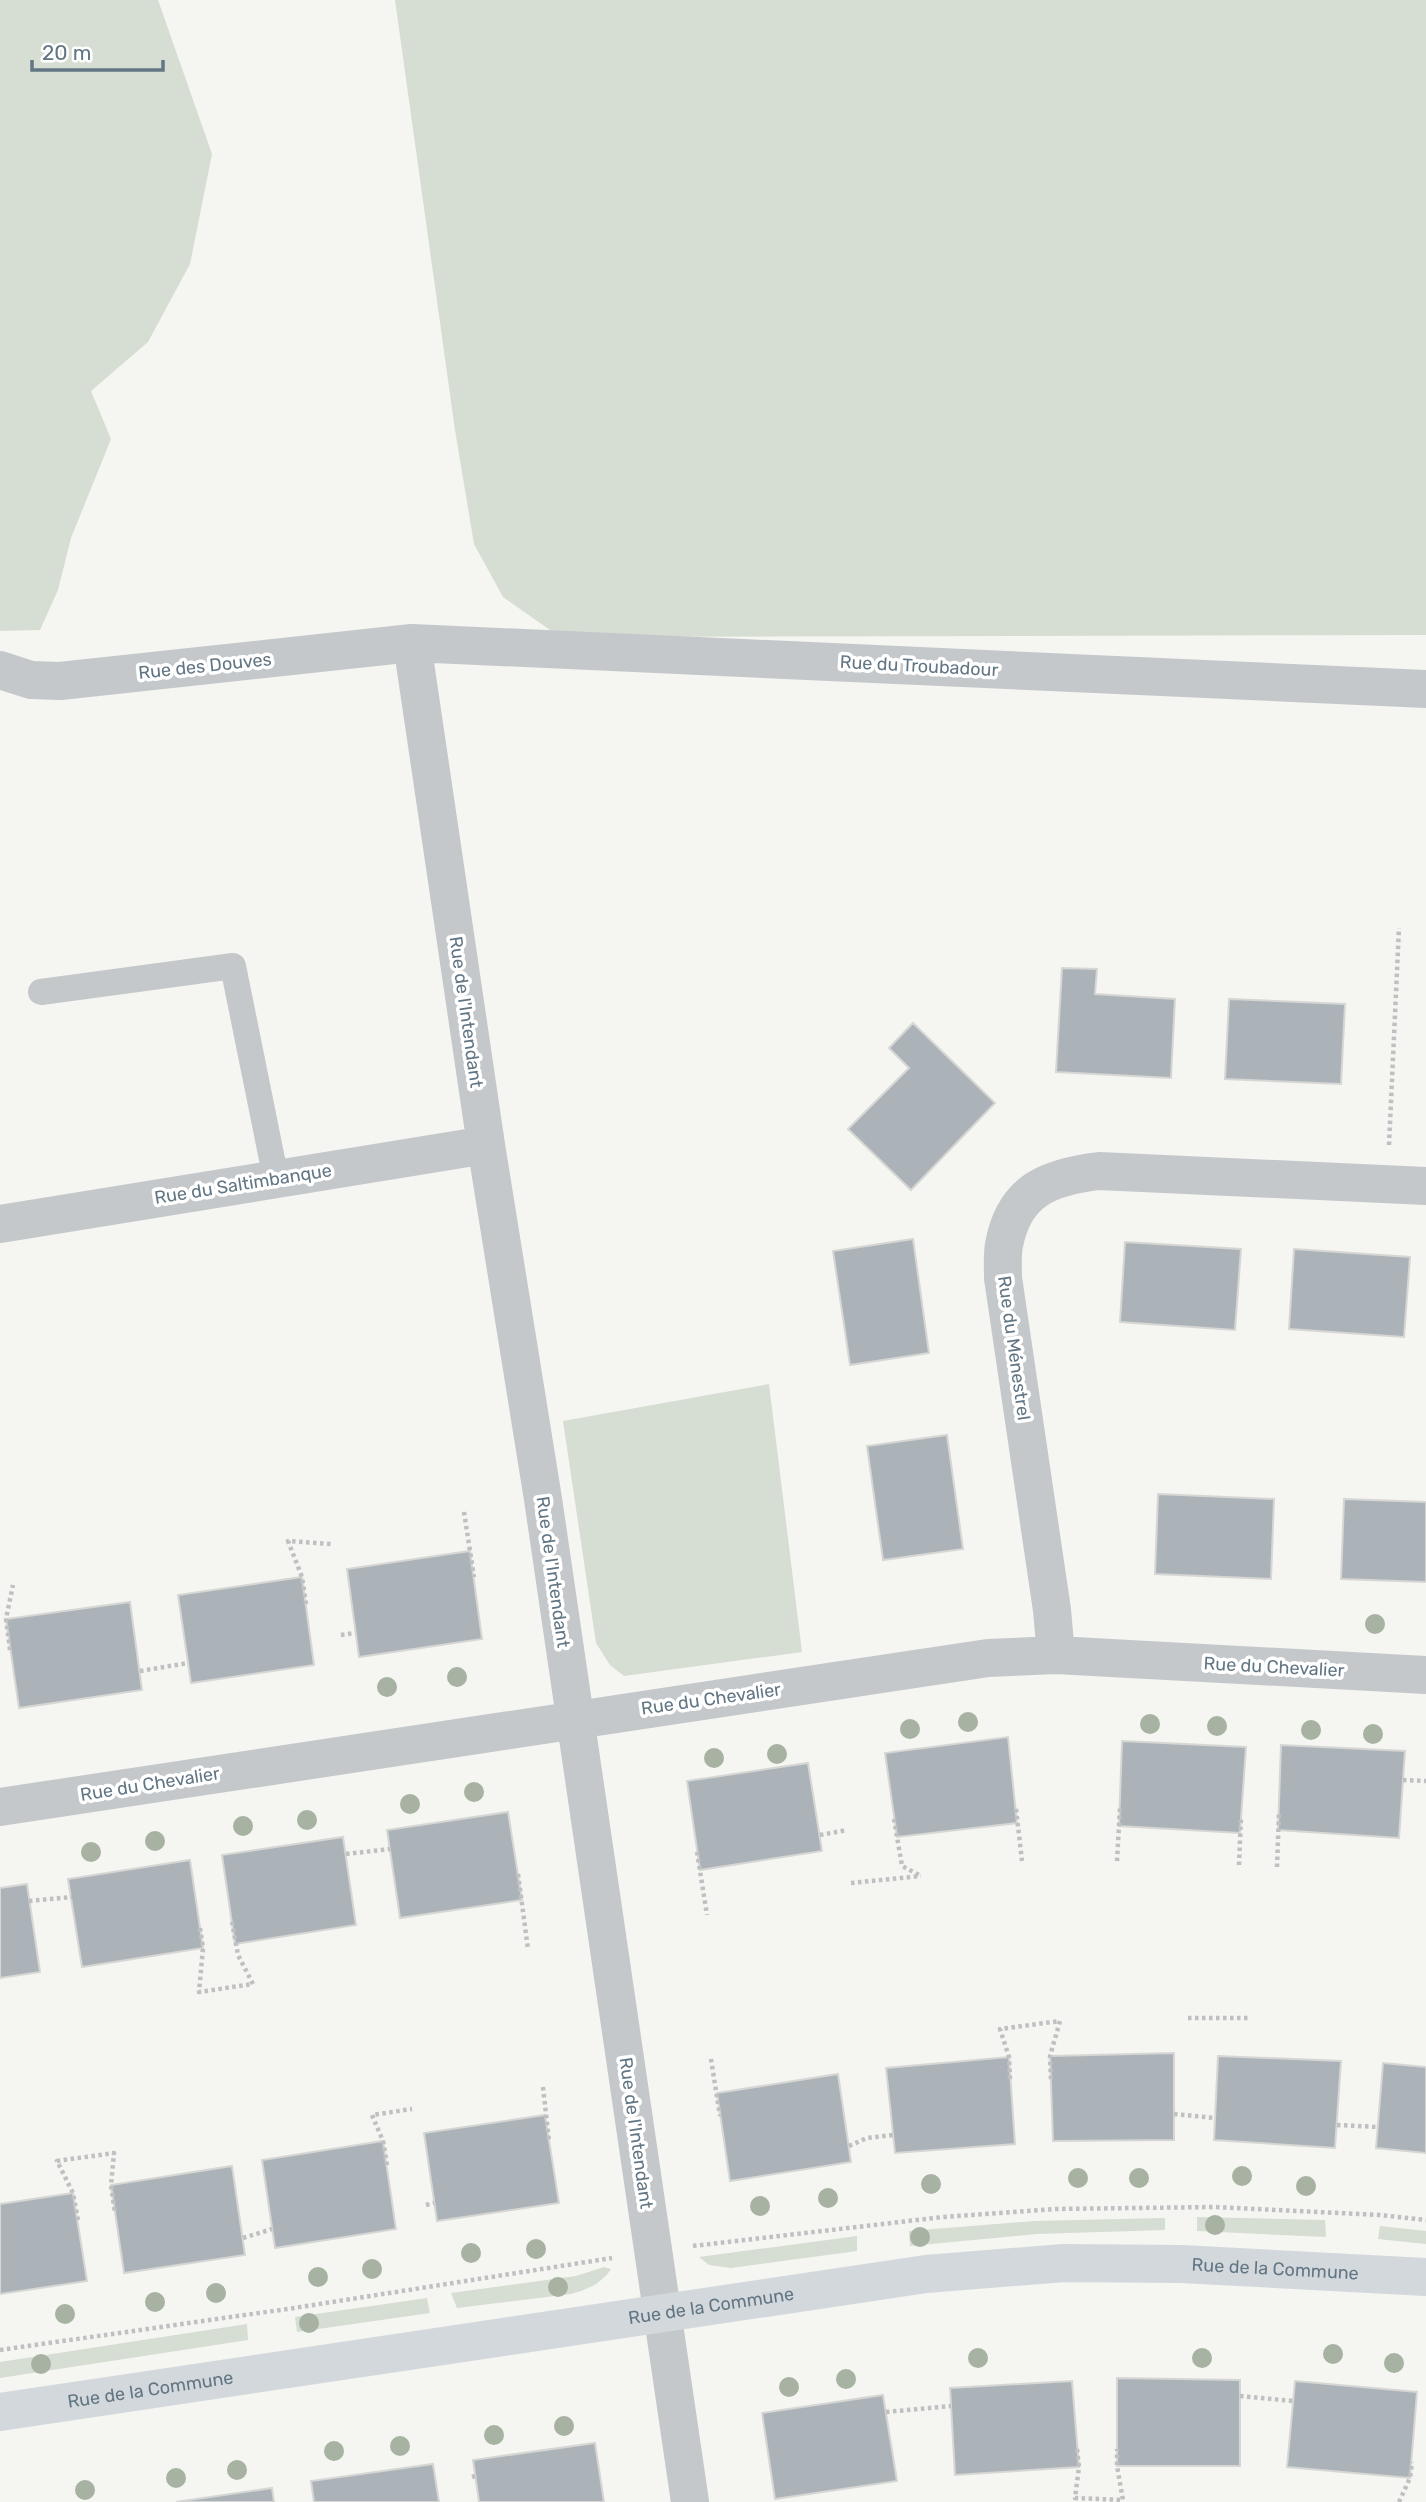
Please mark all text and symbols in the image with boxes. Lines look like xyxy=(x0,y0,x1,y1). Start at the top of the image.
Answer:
scale bar xyxy=(32,28,163,72)
text: 20 m xyxy=(42,40,91,65)
street label: Rue des Douves xyxy=(137,648,273,684)
street label: Rue du Troubadour xyxy=(839,651,999,681)
street label: Rue de l'Intendant xyxy=(444,935,488,1089)
street label: Rue du Saltimbanque xyxy=(153,1159,333,1209)
street label: Rue du Ménestrel xyxy=(993,1274,1035,1422)
street label: Rue de l'Intendant xyxy=(531,1495,575,1649)
street label: Rue du Chevalier xyxy=(1203,1652,1345,1682)
street label: Rue du Chevalier xyxy=(640,1678,782,1720)
street label: Rue du Chevalier xyxy=(79,1762,221,1806)
street label: Rue de l'Intendant xyxy=(614,2056,658,2210)
street label: Rue de la Commune xyxy=(1191,2254,1359,2284)
street label: Rue de la Commune xyxy=(627,2283,796,2329)
street label: Rue de la Commune xyxy=(66,2366,235,2413)

